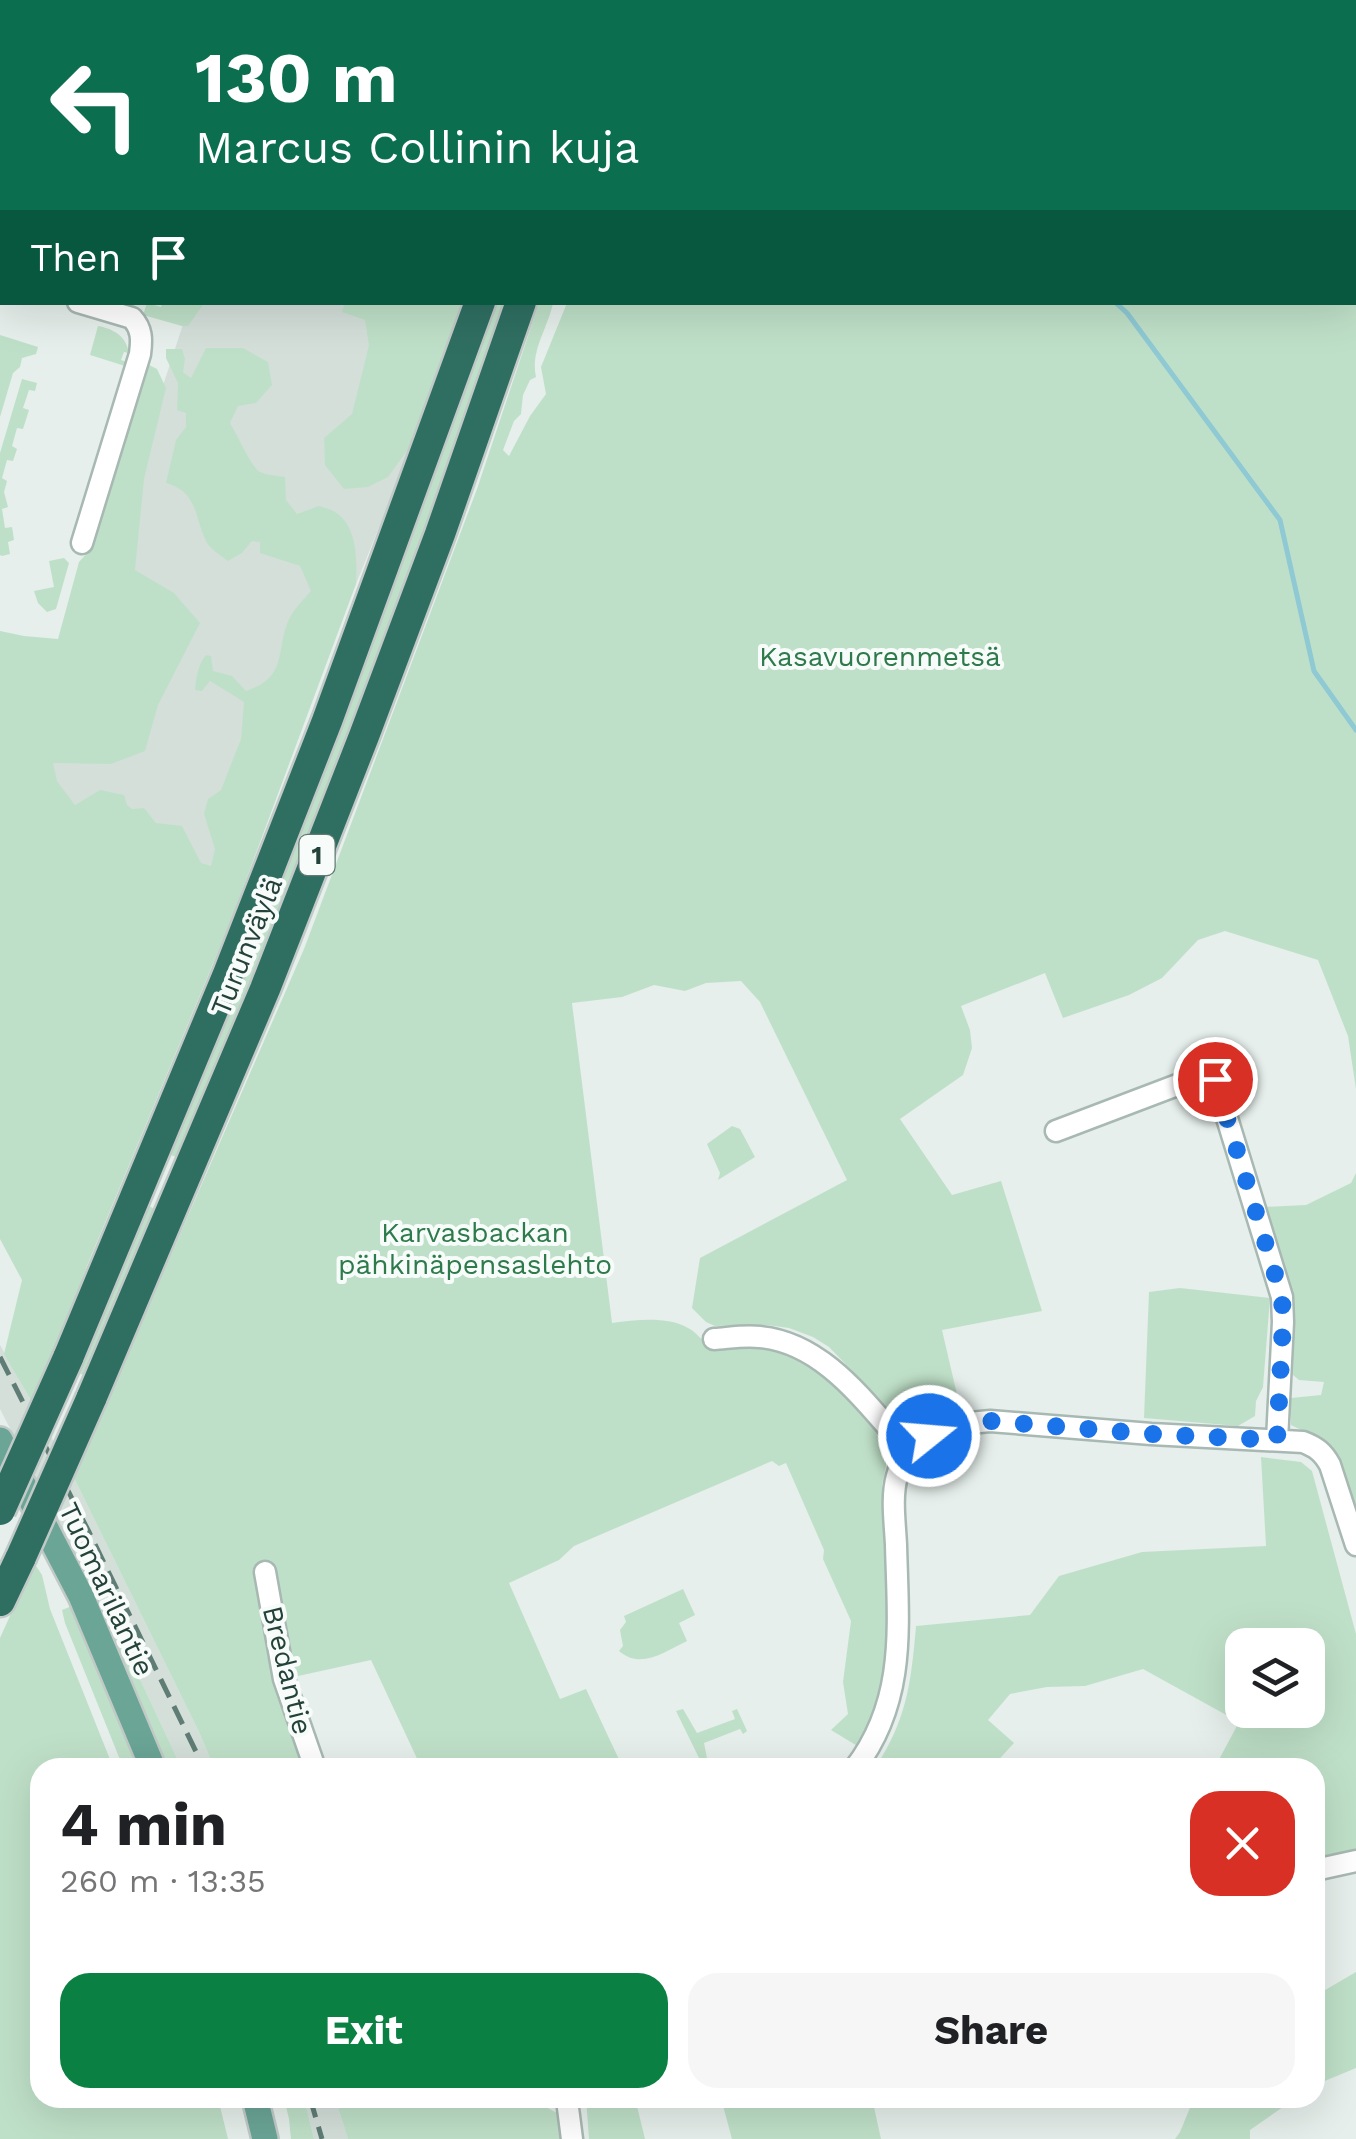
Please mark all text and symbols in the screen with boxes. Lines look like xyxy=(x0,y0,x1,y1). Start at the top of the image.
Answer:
text: 130 m xyxy=(195,37,398,119)
icon: left xyxy=(30,40,160,170)
text: Marcus Collinin kuja xyxy=(195,121,639,174)
icon: arrive xyxy=(141,230,196,285)
text: Then xyxy=(30,236,121,280)
park label: Kasavuorenmetsä xyxy=(759,640,1001,673)
road number: 1 xyxy=(300,835,334,875)
street label: Turunväylä xyxy=(204,872,289,1020)
pin xyxy=(1173,1037,1258,1122)
icon: arrive xyxy=(1188,1052,1243,1107)
park label: Karvasbackan pähkinäpensaslehto xyxy=(338,1216,612,1281)
position arrow xyxy=(877,1384,981,1488)
street label: Tuomarilantie xyxy=(52,1497,161,1681)
street label: Bredantie xyxy=(256,1602,319,1738)
map controls xyxy=(1225,1628,1325,1728)
button: layers xyxy=(1225,1628,1325,1728)
text: 4 min xyxy=(60,1789,227,1860)
button: close xyxy=(1190,1791,1295,1896)
text: 260 m · 13:35 xyxy=(60,1862,266,1900)
button: Exit xyxy=(60,1973,668,2088)
button: Share xyxy=(688,1973,1295,2088)

